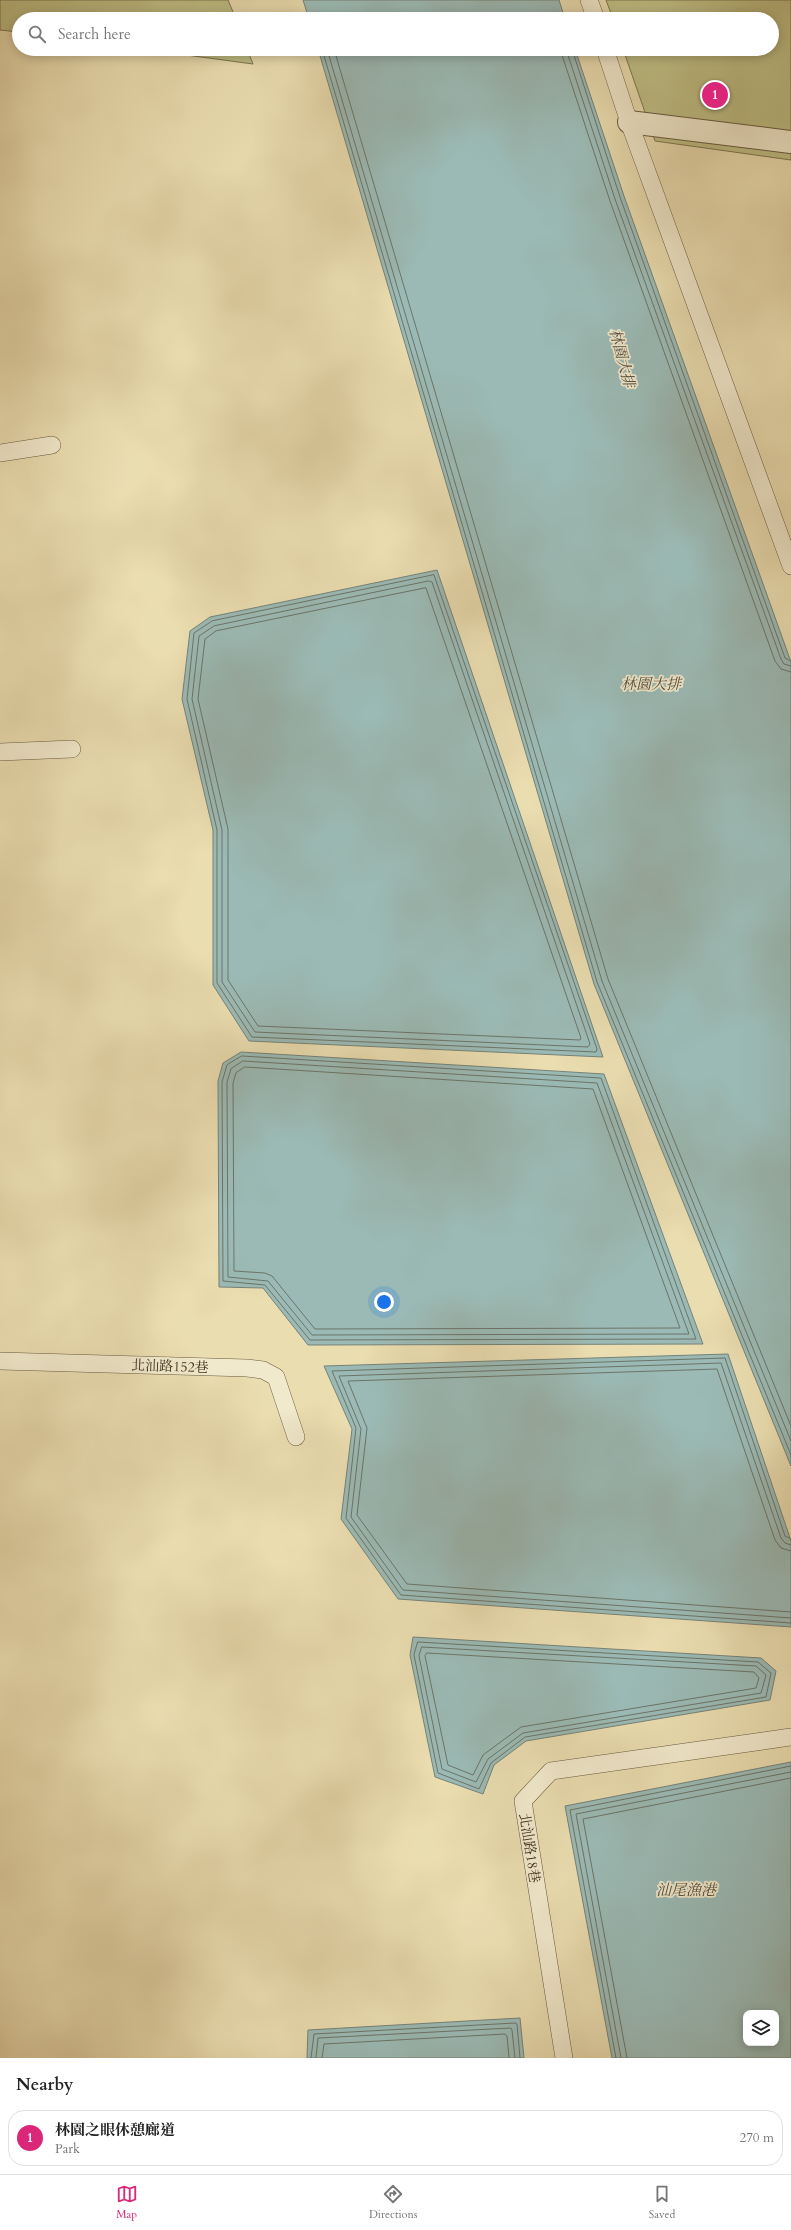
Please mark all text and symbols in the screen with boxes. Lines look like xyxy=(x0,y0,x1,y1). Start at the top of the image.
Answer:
search box xyxy=(12,12,779,56)
icon: search xyxy=(26,23,48,45)
text: Search here xyxy=(58,24,131,44)
pin: 1 xyxy=(702,80,728,110)
water label: 林園大排 xyxy=(605,326,640,391)
water label: 林園大排 xyxy=(621,674,683,694)
your location xyxy=(374,1292,394,1312)
street label: 北汕路152巷 xyxy=(131,1356,209,1377)
street label: 北汕路18巷 xyxy=(515,1812,544,1884)
water label: 汕尾漁港 xyxy=(656,1880,718,1900)
map controls xyxy=(743,2010,779,2046)
button: layers xyxy=(743,2010,779,2046)
text: Nearby xyxy=(16,2073,73,2096)
text: 林園之眼休憩廊道 xyxy=(55,2120,175,2140)
text: 1 xyxy=(27,2129,33,2147)
text: 270 m xyxy=(740,2129,774,2147)
text: Park xyxy=(55,2140,80,2158)
tab: Map xyxy=(116,2183,138,2222)
tab: Directions xyxy=(369,2183,417,2222)
tab: Saved xyxy=(649,2183,675,2222)

